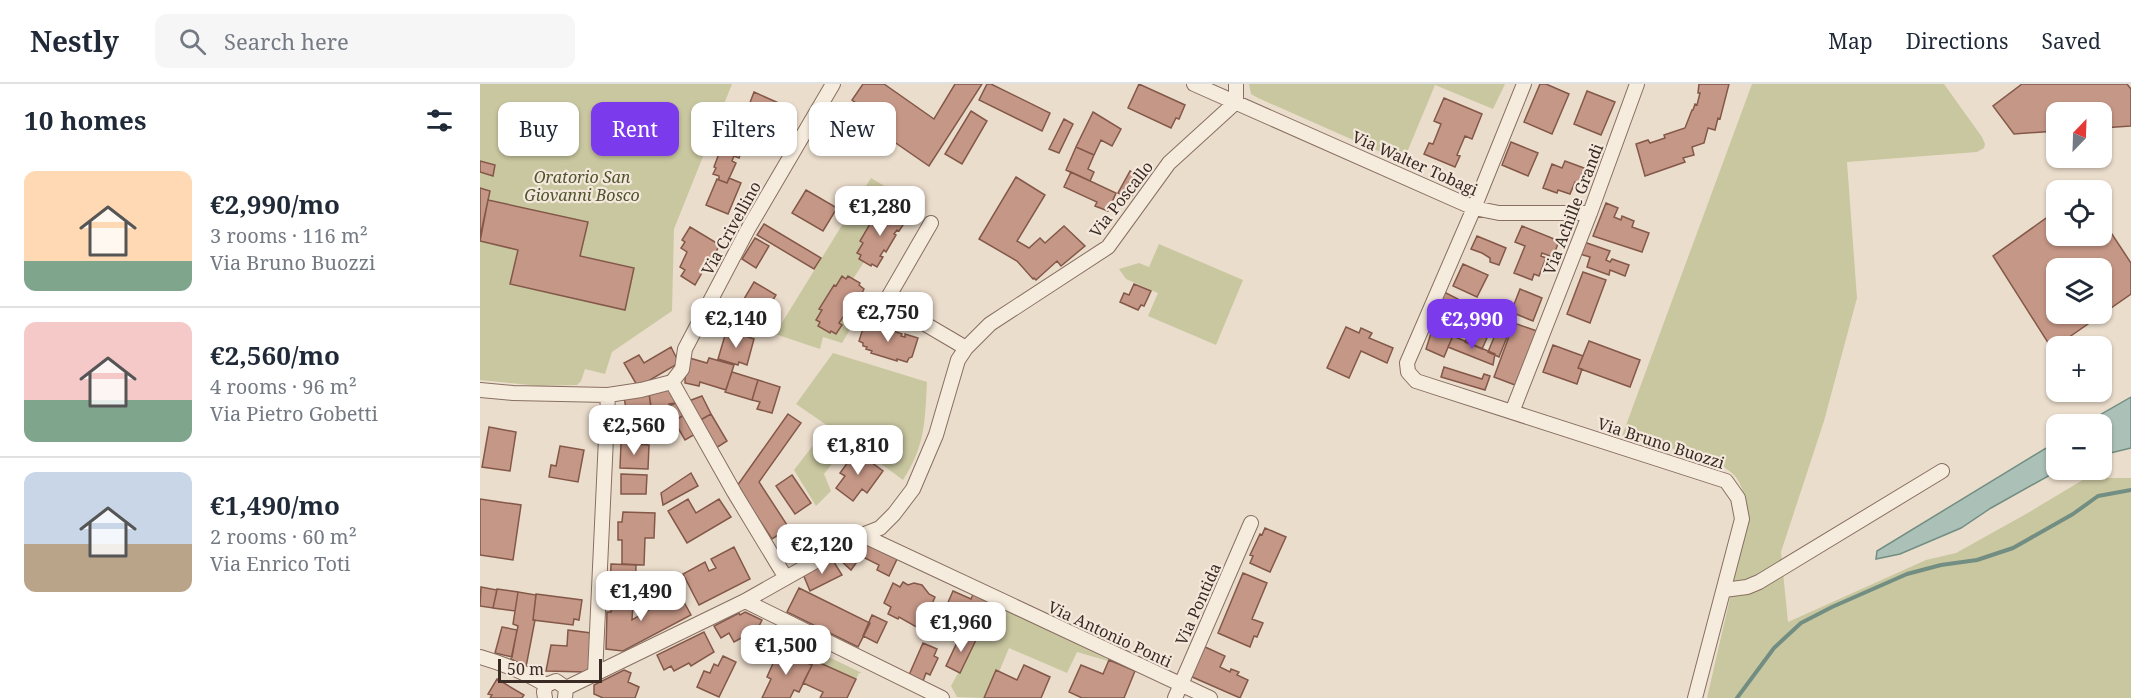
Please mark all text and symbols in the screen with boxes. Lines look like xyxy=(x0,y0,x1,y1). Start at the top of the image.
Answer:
search box xyxy=(155,14,575,68)
text: Nestly xyxy=(30,22,119,60)
icon: search xyxy=(176,25,209,58)
text: Search here xyxy=(224,26,349,56)
text: Map xyxy=(1828,27,1873,55)
text: Directions xyxy=(1906,27,2008,55)
text: Saved xyxy=(2041,27,2101,55)
text: 10 homes xyxy=(24,102,146,138)
chip: Buy xyxy=(498,102,579,156)
chip: Rent xyxy=(591,102,679,156)
chip: Filters xyxy=(691,102,797,156)
chip: New xyxy=(809,102,896,156)
north arrow xyxy=(2046,102,2112,168)
map controls xyxy=(2046,102,2112,480)
icon: filters xyxy=(423,104,456,137)
street label: Via Walter Tobagi xyxy=(1349,125,1481,201)
street label: Via Achille Grandi xyxy=(1538,140,1608,278)
street label: Via Poscallo xyxy=(1084,156,1158,242)
park label: Oratorio San Giovanni Bosco xyxy=(524,166,640,206)
street label: Via Crivellino xyxy=(696,177,766,279)
button: locate xyxy=(2046,180,2112,246)
text: €2,990/mo xyxy=(210,186,340,222)
pin: €1,280 xyxy=(831,186,929,237)
text: €1,280 xyxy=(849,192,911,219)
icon: home xyxy=(72,195,144,267)
text: 3 rooms · 116 m² xyxy=(210,222,368,249)
text: Via Bruno Buozzi xyxy=(210,249,375,276)
button: layers xyxy=(2046,258,2112,324)
pin: €2,750 xyxy=(839,292,937,343)
pin: €2,140 xyxy=(687,298,785,349)
text: €2,750 xyxy=(857,298,919,325)
pin: €2,990 xyxy=(1423,299,1521,350)
text: €2,140 xyxy=(705,304,767,331)
text: €2,990 xyxy=(1441,305,1503,332)
button: + xyxy=(2046,336,2112,402)
text: €2,560/mo xyxy=(210,337,340,373)
icon: home xyxy=(72,346,144,418)
text: 4 rooms · 96 m² xyxy=(210,373,357,400)
text: Via Pietro Gobetti xyxy=(210,400,378,427)
pin: €2,560 xyxy=(585,405,683,456)
text: €2,560 xyxy=(603,411,665,438)
street label: Via Bruno Buozzi xyxy=(1595,412,1727,474)
button: − xyxy=(2046,414,2112,480)
pin: €1,810 xyxy=(809,425,907,476)
text: €1,810 xyxy=(827,431,889,458)
text: €1,490/mo xyxy=(210,487,340,523)
icon: home xyxy=(72,496,144,568)
text: 2 rooms · 60 m² xyxy=(210,523,357,550)
pin: €2,120 xyxy=(773,524,871,575)
text: €2,120 xyxy=(791,530,853,557)
text: Via Enrico Toti xyxy=(210,550,350,577)
street label: Via Pontida xyxy=(1170,559,1226,649)
pin: €1,490 xyxy=(592,571,690,622)
text: €1,490 xyxy=(610,577,672,604)
street label: Via Antonio Ponti xyxy=(1044,596,1176,672)
pin: €1,960 xyxy=(912,602,1010,653)
text: €1,960 xyxy=(930,608,992,635)
pin: €1,500 xyxy=(737,625,835,676)
text: €1,500 xyxy=(755,631,817,658)
scale bar xyxy=(498,656,602,684)
text: 50 m xyxy=(507,658,544,680)

